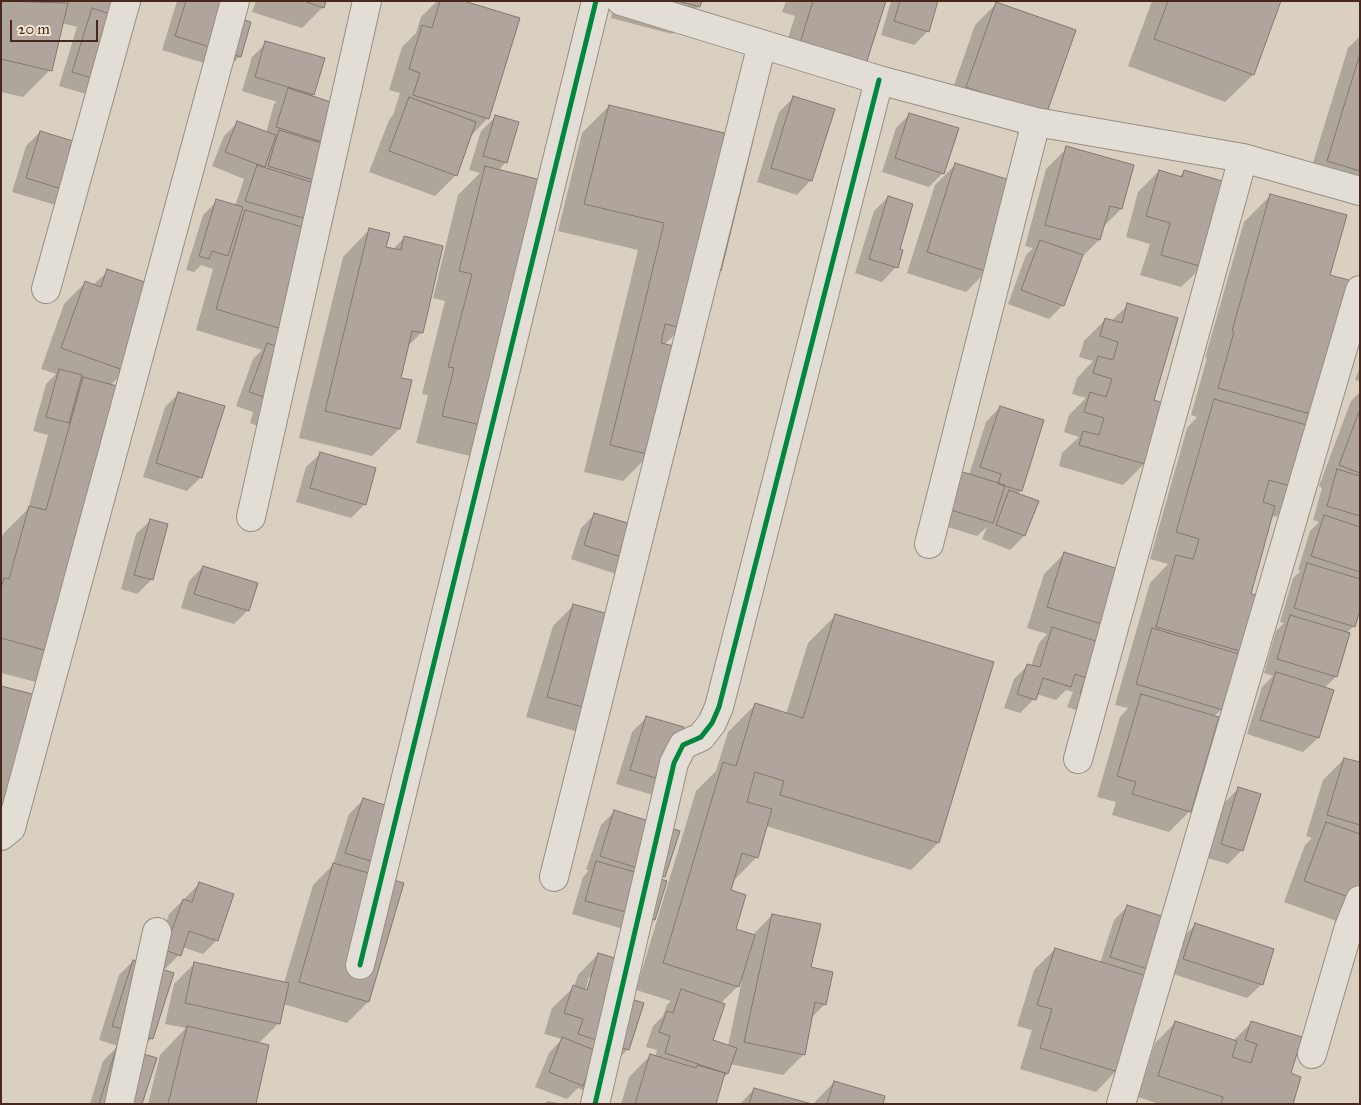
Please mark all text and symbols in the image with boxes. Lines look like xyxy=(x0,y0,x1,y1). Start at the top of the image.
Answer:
scale bar xyxy=(12,10,100,42)
text: 20 m xyxy=(18,20,50,38)

